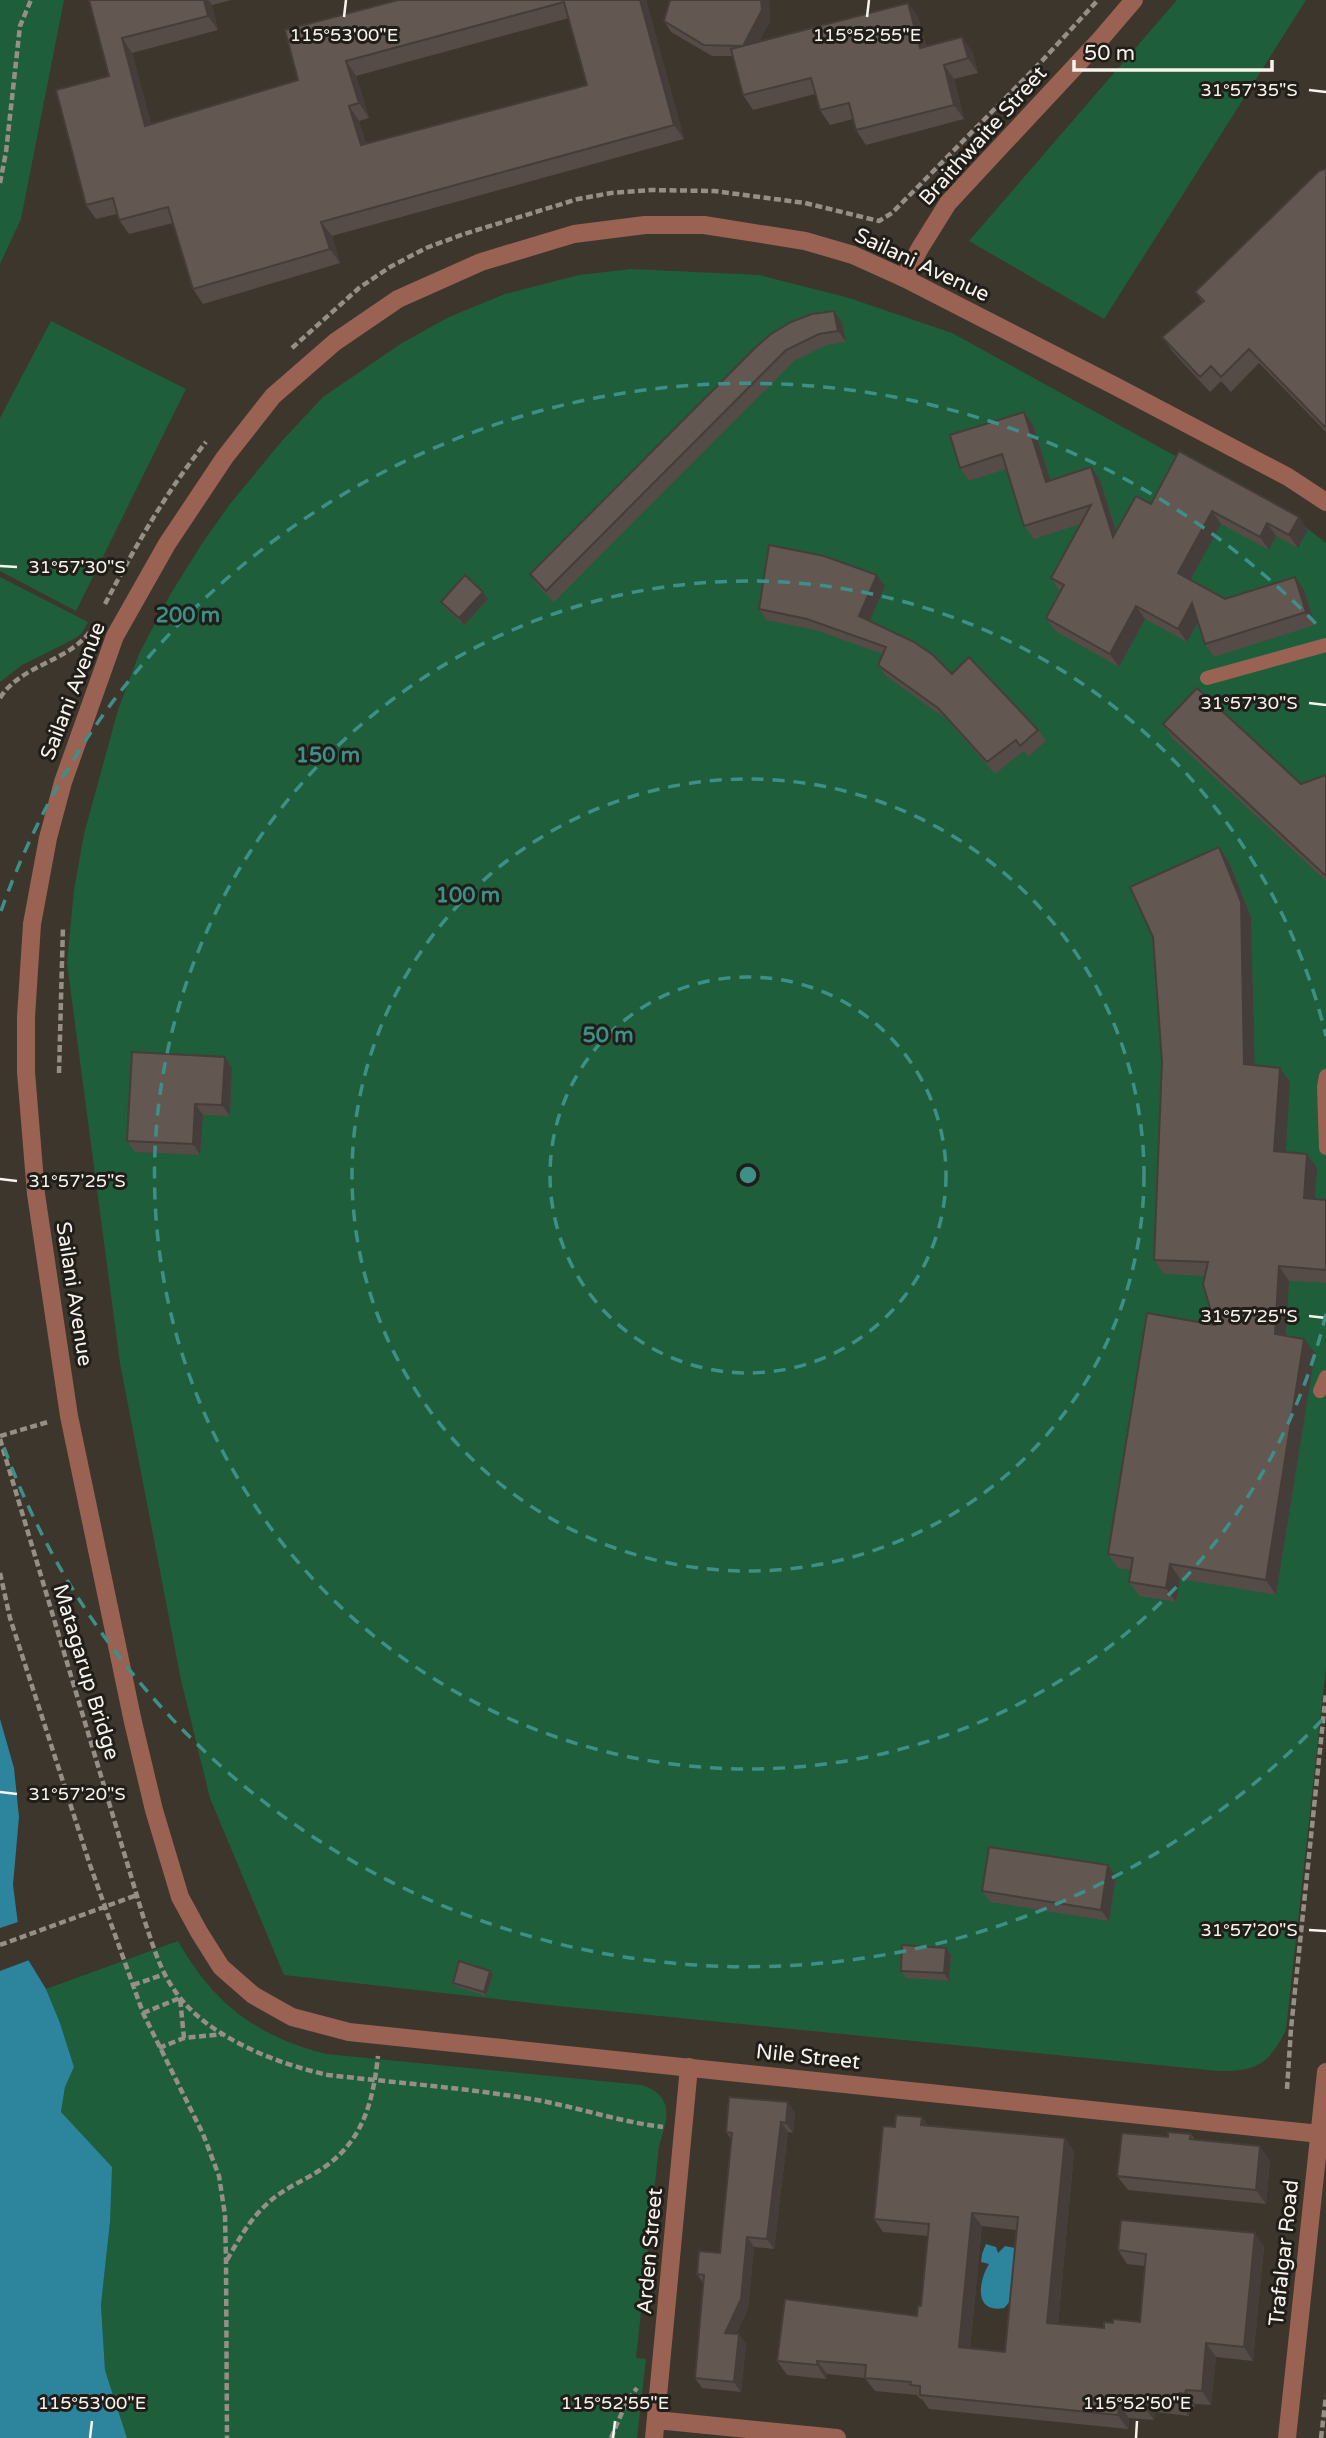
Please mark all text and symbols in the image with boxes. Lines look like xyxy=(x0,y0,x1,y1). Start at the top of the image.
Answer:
text: 115°53'00"E xyxy=(290,24,398,46)
text: 115°52'55"E xyxy=(813,24,921,46)
scale bar xyxy=(1074,28,1272,72)
text: 50 m xyxy=(1084,41,1135,66)
street label: Braithwaite Street xyxy=(914,61,1052,211)
text: 31°57'35"S xyxy=(1200,79,1298,101)
street label: Sailani Avenue xyxy=(851,223,993,307)
text: 31°57'30"S xyxy=(28,556,126,578)
text: 200 m xyxy=(156,603,220,628)
street label: Sailani Avenue xyxy=(35,618,111,763)
text: 31°57'30"S xyxy=(1200,692,1298,714)
text: 150 m xyxy=(296,743,360,768)
text: 100 m xyxy=(436,883,500,908)
text: 50 m xyxy=(582,1023,634,1048)
centre of rings xyxy=(736,1163,760,1187)
text: 31°57'25"S xyxy=(28,1170,126,1192)
street label: Sailani Avenue xyxy=(50,1220,98,1368)
text: 31°57'25"S xyxy=(1200,1305,1298,1327)
street label: Matagarup Bridge xyxy=(47,1581,125,1763)
text: 31°57'20"S xyxy=(28,1783,126,1805)
text: 31°57'20"S xyxy=(1200,1919,1298,1941)
street label: Nile Street xyxy=(755,2039,861,2075)
street label: Trafalgar Road xyxy=(1264,2179,1304,2327)
street label: Arden Street xyxy=(632,2187,668,2315)
text: 115°53'00"E xyxy=(38,2392,146,2414)
text: 115°52'55"E xyxy=(561,2392,669,2414)
text: 115°52'50"E xyxy=(1083,2392,1191,2414)

